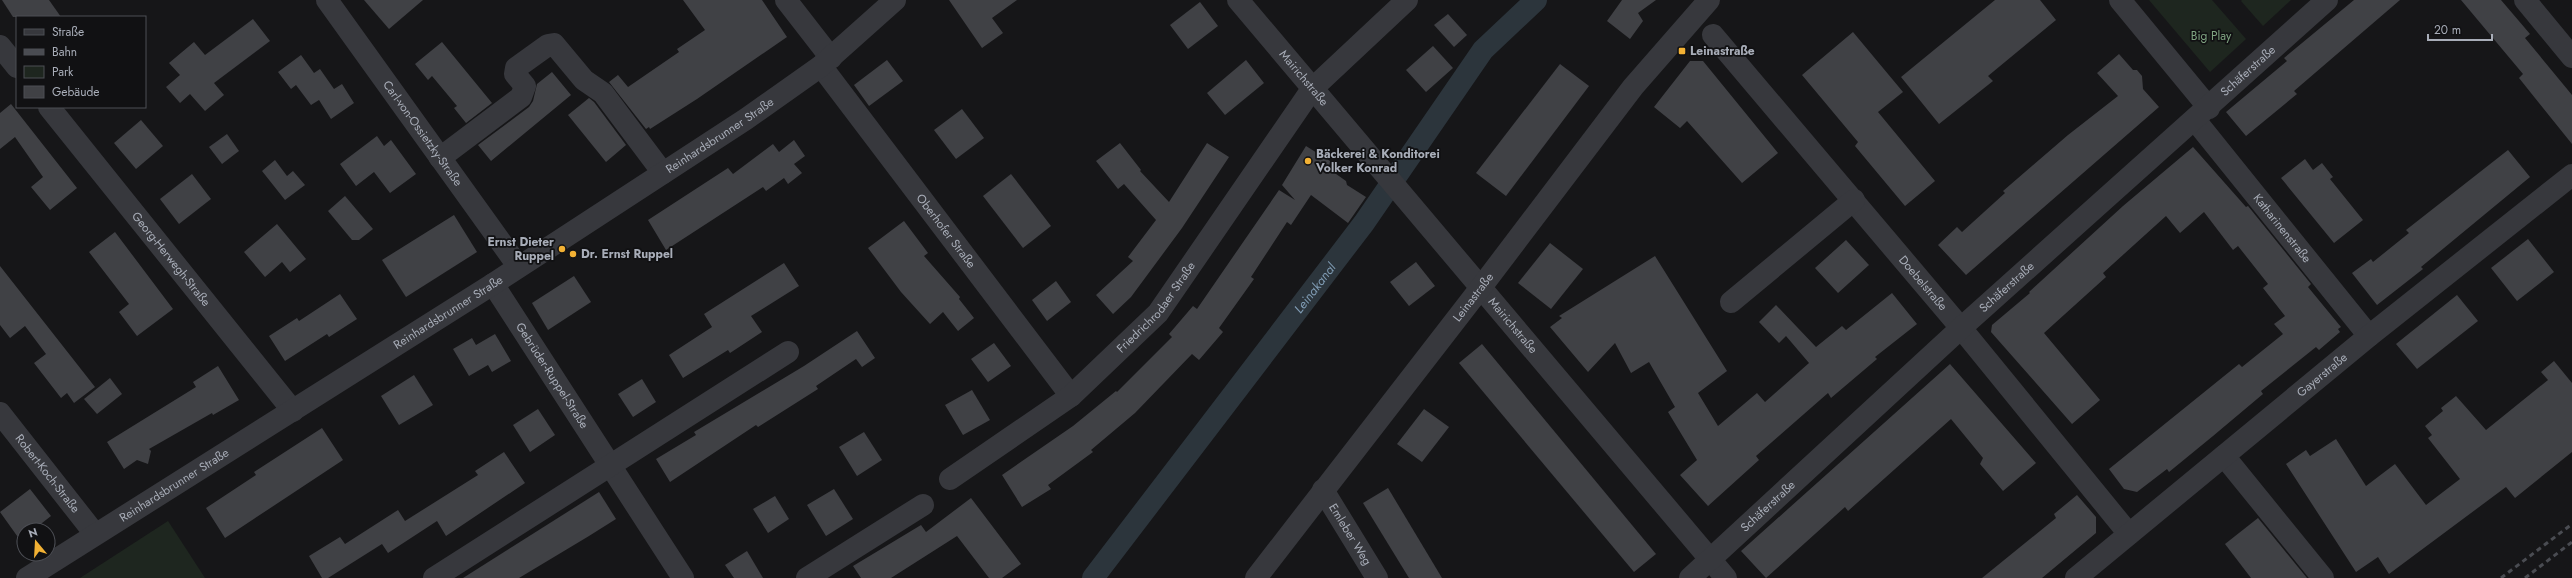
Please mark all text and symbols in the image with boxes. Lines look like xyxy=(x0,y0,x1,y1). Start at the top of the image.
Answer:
legend xyxy=(16,16,146,108)
scale bar xyxy=(2428,16,2492,42)
text: 20 m xyxy=(2434,21,2461,39)
text: Straße xyxy=(52,23,84,41)
park label: Big Play xyxy=(2191,27,2232,45)
street label: Schäferstraße xyxy=(2216,41,2280,101)
place label: Leinastraße xyxy=(1690,42,1755,60)
text: Bahn xyxy=(52,43,77,61)
street label: Mairichstraße xyxy=(1275,46,1333,110)
marker: Leinastraße xyxy=(1677,46,1687,56)
text: Park xyxy=(52,63,74,81)
street label: Carl-von-Ossietzky-Straße xyxy=(378,77,467,190)
text: Gebäude xyxy=(52,83,99,101)
street label: Reinhardsbrunner Straße xyxy=(662,93,777,178)
place label: Bäckerei & Konditorei Volker Konrad xyxy=(1315,145,1440,177)
marker: Bäckerei & Konditorei Volker Konrad xyxy=(1303,156,1313,166)
street label: Oberhofer Straße xyxy=(912,190,980,272)
street label: Katharinenstraße xyxy=(2249,190,2316,267)
street label: Georg-Herwegh-Straße xyxy=(127,208,215,310)
place label: Ernst Dieter Ruppel xyxy=(487,233,554,265)
marker: Ernst Dieter Ruppel xyxy=(557,244,567,254)
place label: Dr. Ernst Ruppel xyxy=(581,245,673,263)
marker: Dr. Ernst Ruppel xyxy=(568,249,578,259)
street label: Doebelstraße xyxy=(1894,252,1952,315)
street label: Schäferstraße xyxy=(1975,257,2038,317)
street label: Friedrichrodaer Straße xyxy=(1112,258,1200,357)
water label: Leinakanal xyxy=(1289,258,1341,317)
street label: Leinastraße xyxy=(1449,269,1498,325)
street label: Reinhardsbrunner Straße xyxy=(390,271,506,354)
street label: Mairichstraße xyxy=(1484,294,1542,358)
street label: Gebrüder-Ruppel-Straße xyxy=(511,319,593,432)
street label: Gayerstraße xyxy=(2293,348,2351,401)
street label: Robert-Koch-Straße xyxy=(11,430,84,517)
street label: Reinhardsbrunner Straße xyxy=(116,444,232,527)
street label: Schäferstraße xyxy=(1737,476,1799,536)
street label: Emleber Weg xyxy=(1324,500,1376,569)
north arrow xyxy=(16,522,56,562)
text: N xyxy=(26,524,40,541)

